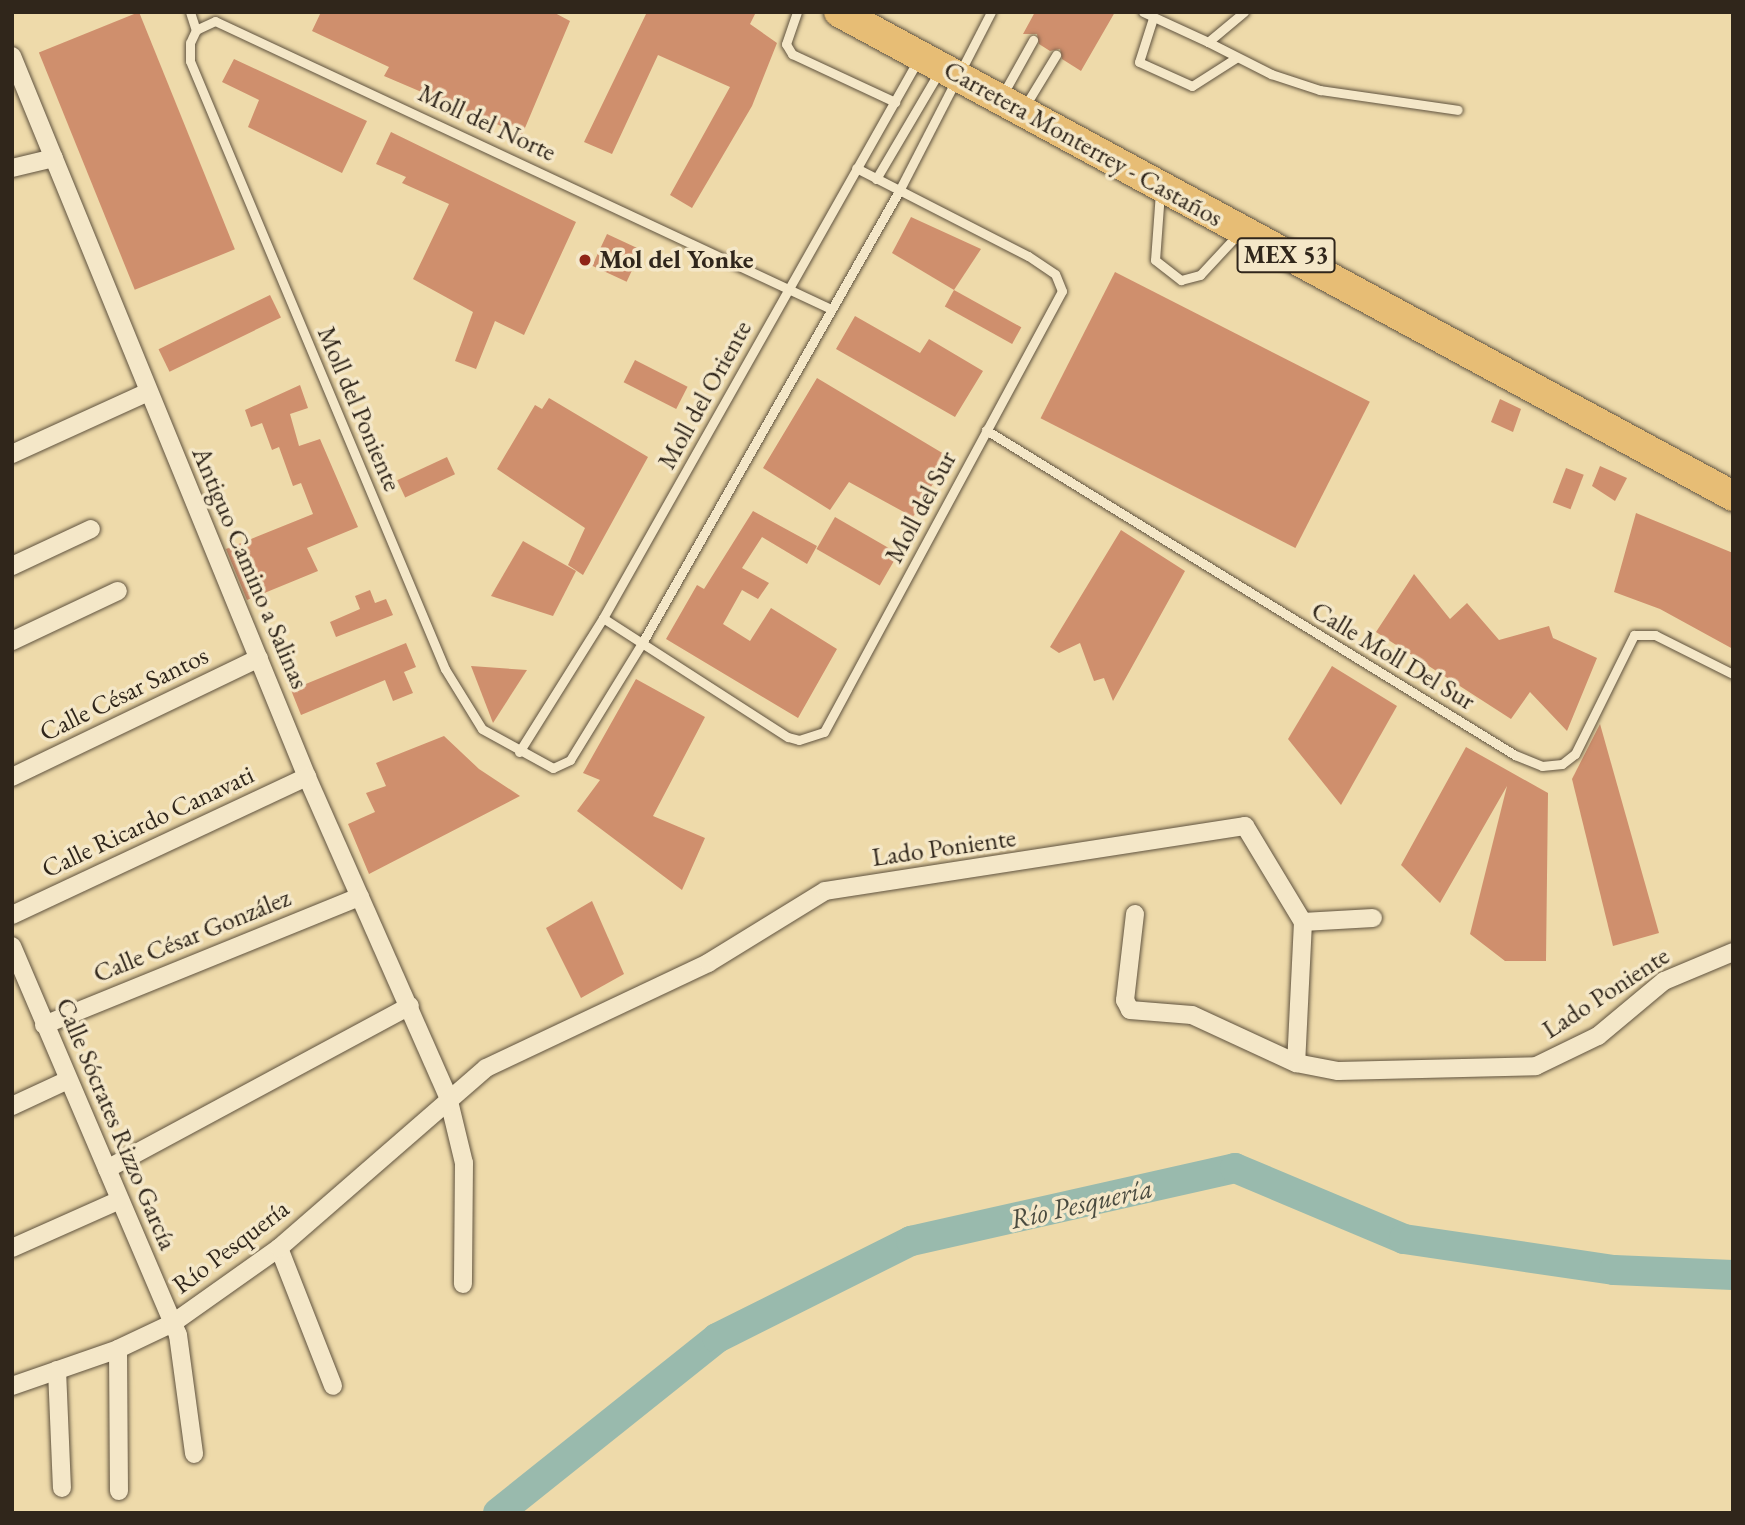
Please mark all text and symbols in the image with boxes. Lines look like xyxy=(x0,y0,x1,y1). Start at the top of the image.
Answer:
street label: Carretera Monterrey - Castaños xyxy=(938,54,1228,234)
street label: Moll del Norte xyxy=(413,78,561,168)
road number: MEX 53 xyxy=(1235,234,1337,276)
place label: Mol del Yonke xyxy=(599,244,754,276)
marker: Mol del Yonke xyxy=(577,252,593,268)
street label: Moll del Oriente xyxy=(651,315,759,475)
street label: Moll del Poniente xyxy=(310,322,408,496)
street label: Antiguo Camino a Salinas xyxy=(185,442,315,694)
street label: Moll del Sur xyxy=(879,446,963,568)
street label: Calle Moll Del Sur xyxy=(1306,595,1480,717)
street label: Calle César Santos xyxy=(35,640,213,748)
street label: Calle Ricardo Canavati xyxy=(37,759,259,885)
street label: Lado Poniente xyxy=(870,822,1018,874)
street label: Calle César González xyxy=(89,882,295,990)
street label: Lado Poniente xyxy=(1537,940,1675,1046)
street label: Calle Sócrates Rizzo García xyxy=(49,993,183,1255)
water label: Río Pesquería xyxy=(1006,1170,1156,1236)
street label: Río Pesquería xyxy=(167,1193,295,1301)

